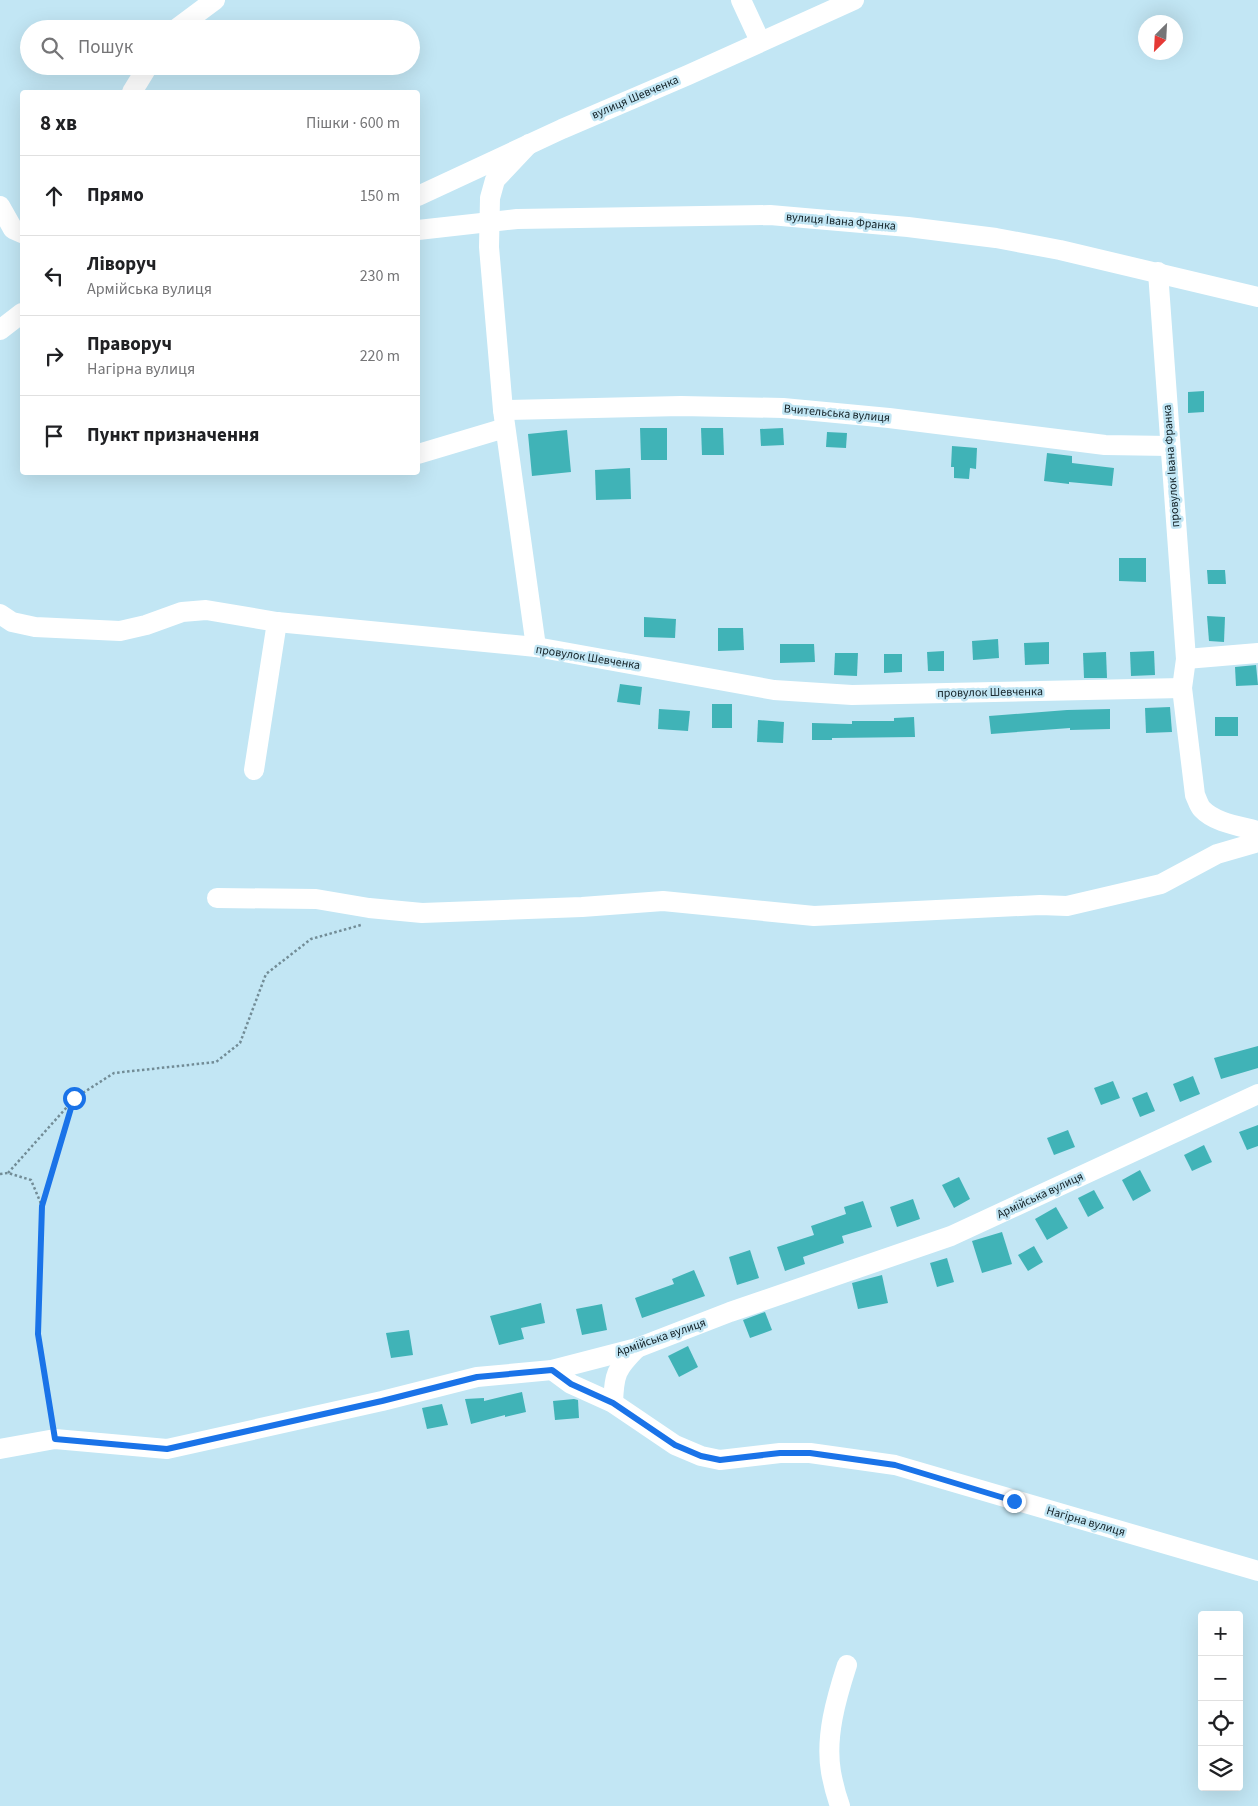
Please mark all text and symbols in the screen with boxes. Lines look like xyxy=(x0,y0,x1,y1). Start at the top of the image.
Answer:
north arrow xyxy=(1138,15,1183,60)
search box xyxy=(20,20,420,75)
icon: search xyxy=(38,34,66,62)
text: Пошук xyxy=(78,34,133,61)
street label: вулиця Шевченка xyxy=(589,71,681,123)
text: 8 хв xyxy=(40,108,77,138)
text: Пішки · 600 m xyxy=(306,112,400,134)
icon: ahead xyxy=(40,182,68,210)
text: Прямо xyxy=(87,182,144,209)
text: 150 m xyxy=(360,185,400,207)
street label: вулиця Івана Франка xyxy=(785,208,897,235)
text: Ліворуч xyxy=(87,251,156,278)
icon: left xyxy=(40,262,68,290)
text: 230 m xyxy=(360,265,400,287)
text: Армійська вулиця xyxy=(87,278,212,300)
text: Праворуч xyxy=(87,331,172,358)
icon: right xyxy=(40,342,68,370)
text: 220 m xyxy=(360,345,400,367)
text: Нагірна вулиця xyxy=(87,358,195,380)
street label: Вчительська вулиця xyxy=(783,400,891,427)
street label: провулок Івана Франка xyxy=(1159,404,1184,528)
icon: arrive xyxy=(40,422,68,450)
text: Пункт призначення xyxy=(87,422,259,449)
street label: провулок Шевченка xyxy=(534,641,641,674)
street label: провулок Шевченка xyxy=(937,683,1043,702)
route start xyxy=(63,1087,86,1110)
street label: Армійська вулиця xyxy=(994,1168,1086,1223)
street label: Армійська вулиця xyxy=(614,1314,708,1361)
route end xyxy=(1003,1490,1026,1513)
street label: Нагірна вулиця xyxy=(1044,1502,1127,1541)
map controls xyxy=(1198,1611,1243,1791)
button: + xyxy=(1198,1611,1243,1656)
button: − xyxy=(1198,1656,1243,1701)
button: locate xyxy=(1198,1701,1243,1746)
button: layers xyxy=(1198,1746,1243,1791)

